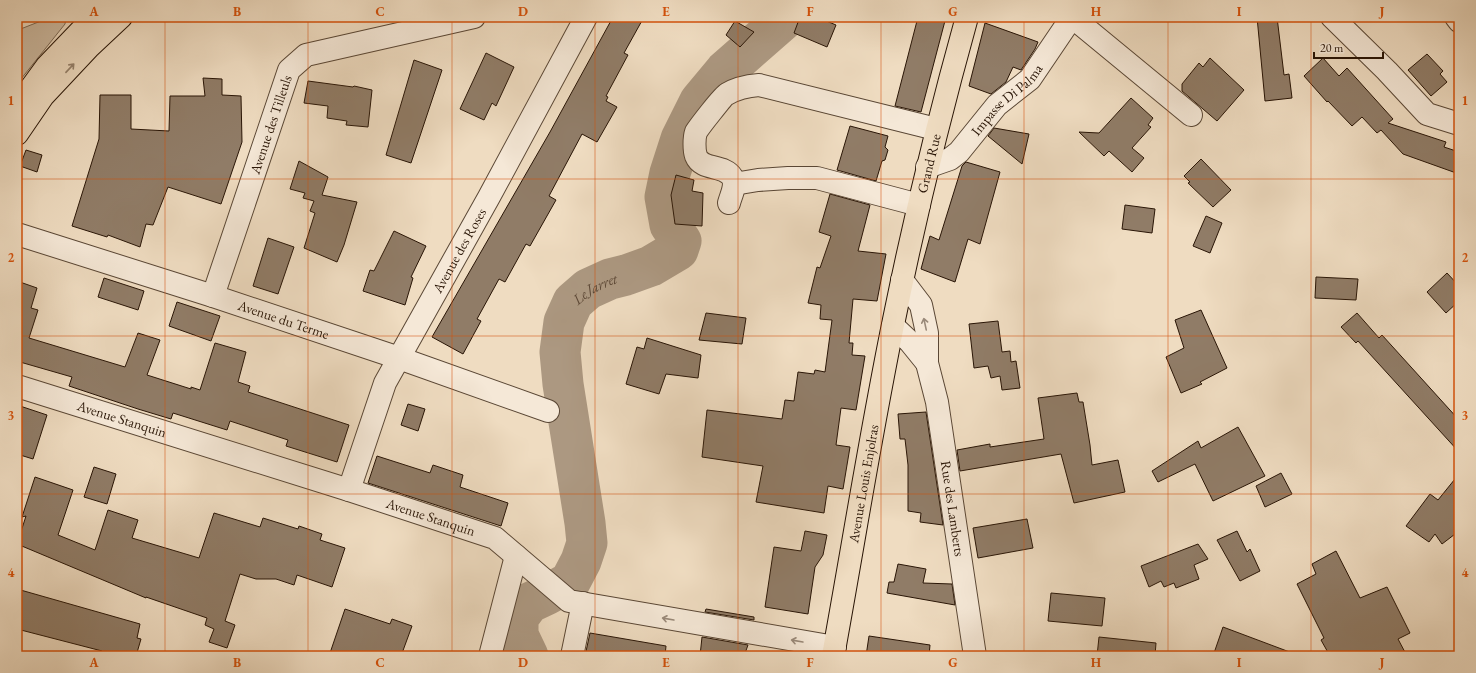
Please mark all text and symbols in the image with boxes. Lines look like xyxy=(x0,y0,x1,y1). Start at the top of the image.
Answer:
text: A xyxy=(88,3,99,20)
text: B xyxy=(233,3,241,20)
text: C xyxy=(375,3,385,20)
text: D xyxy=(518,3,528,20)
text: E xyxy=(662,3,670,20)
text: F xyxy=(806,3,814,20)
text: G xyxy=(948,3,958,20)
text: H xyxy=(1091,3,1102,20)
text: I xyxy=(1237,3,1242,20)
text: J xyxy=(1378,3,1385,20)
scale bar xyxy=(1314,34,1383,60)
text: 20 m xyxy=(1320,40,1344,56)
street label: Impasse Di Palma xyxy=(967,60,1047,139)
one-way arrow xyxy=(65,63,74,73)
street label: Avenue des Tilleuls xyxy=(245,72,296,177)
text: 1 xyxy=(8,92,15,109)
text: 1 xyxy=(1462,92,1469,109)
street label: Grand Rue xyxy=(913,131,945,195)
street label: Avenue des Roses xyxy=(428,204,490,297)
text: 2 xyxy=(8,249,15,266)
text: 2 xyxy=(1462,249,1469,266)
water label: Le Jarret xyxy=(567,268,620,309)
street label: Avenue du Terme xyxy=(235,296,332,343)
one-way arrow xyxy=(920,318,928,331)
street label: Avenue Stanquin xyxy=(74,396,169,441)
text: 3 xyxy=(8,407,15,424)
text: 3 xyxy=(1462,407,1469,424)
street label: Avenue Louis Enjolras xyxy=(844,423,883,545)
street label: Rue des Lamberts xyxy=(937,459,969,558)
street label: Avenue Stanquin xyxy=(383,494,478,540)
text: 4 xyxy=(8,564,15,581)
text: 4 xyxy=(1462,564,1469,581)
one-way arrow xyxy=(662,615,675,623)
one-way arrow xyxy=(790,636,803,644)
text: A xyxy=(88,654,99,671)
text: B xyxy=(233,654,241,671)
text: C xyxy=(375,654,385,671)
text: D xyxy=(518,654,528,671)
text: E xyxy=(662,654,670,671)
text: F xyxy=(806,654,814,671)
text: G xyxy=(948,654,958,671)
text: H xyxy=(1091,654,1102,671)
text: I xyxy=(1237,654,1242,671)
text: J xyxy=(1378,654,1385,671)

